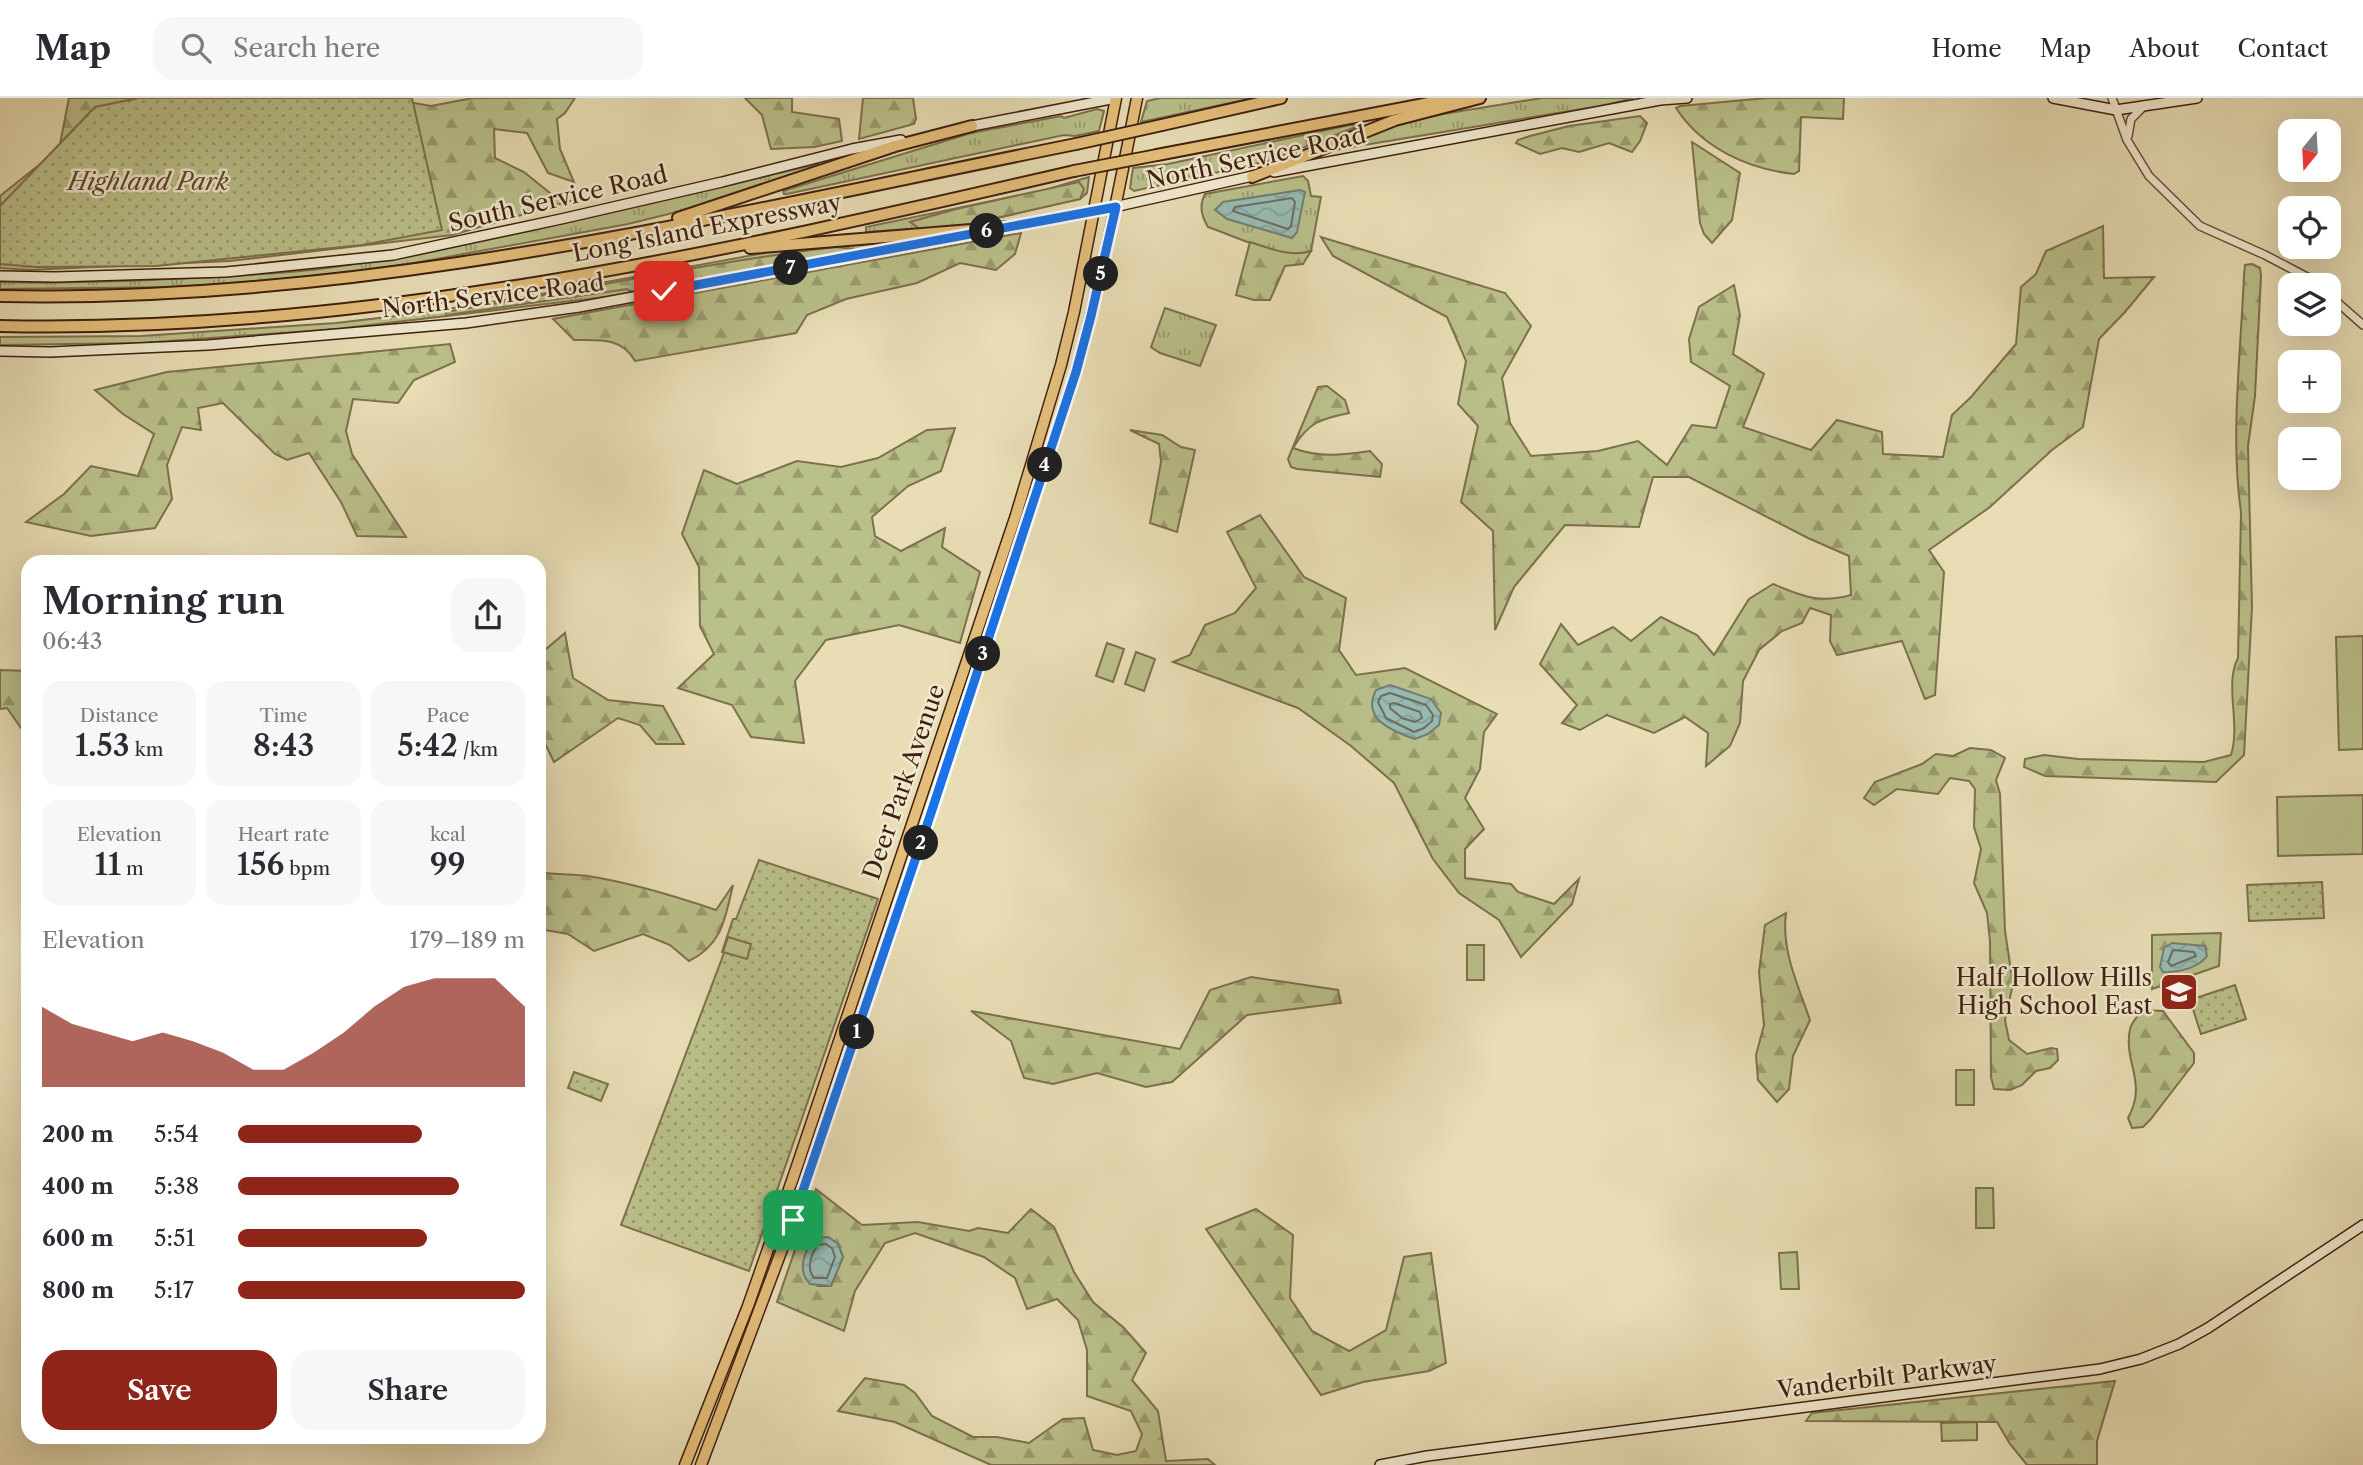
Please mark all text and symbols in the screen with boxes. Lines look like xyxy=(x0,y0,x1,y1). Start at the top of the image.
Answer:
search box xyxy=(153,17,643,80)
text: Map xyxy=(35,28,111,69)
icon: search xyxy=(177,29,215,67)
text: Search here xyxy=(233,32,380,64)
text: Home xyxy=(1931,34,2002,63)
text: Map xyxy=(2040,34,2091,63)
text: About xyxy=(2129,34,2200,63)
text: Contact xyxy=(2238,34,2328,63)
north arrow xyxy=(2278,119,2342,182)
map controls xyxy=(2278,119,2341,490)
street label: North Service Road xyxy=(1143,120,1369,195)
street label: South Service Road xyxy=(446,159,671,238)
park label: Highland Park xyxy=(66,167,229,196)
street label: Long Island Expressway xyxy=(570,187,845,268)
button: locate xyxy=(2278,196,2341,259)
pin: 6 xyxy=(970,214,1004,248)
text: 6 xyxy=(981,219,992,242)
pin: 7 xyxy=(774,250,808,286)
text: 7 xyxy=(786,256,795,279)
pin: 5 xyxy=(1084,256,1118,292)
pin xyxy=(634,261,694,321)
text: 5 xyxy=(1095,262,1106,285)
street label: North Service Road xyxy=(380,267,606,324)
icon: check xyxy=(645,272,683,310)
button: layers xyxy=(2278,273,2341,336)
button: + xyxy=(2278,350,2341,413)
button: − xyxy=(2278,427,2341,490)
pin: 4 xyxy=(1028,448,1062,482)
text: 4 xyxy=(1039,453,1050,476)
text: Morning run xyxy=(42,577,285,624)
button: share xyxy=(451,578,525,652)
text: 06:43 xyxy=(42,627,102,655)
pin: 3 xyxy=(965,636,1000,672)
text: 3 xyxy=(977,642,988,665)
street label: Deer Park Avenue xyxy=(856,680,951,883)
text: Distance xyxy=(80,704,158,727)
text: Time xyxy=(259,704,308,727)
text: Pace xyxy=(426,704,469,727)
text: 1.53 xyxy=(75,727,130,764)
text: 8:43 xyxy=(253,727,314,764)
text: 5:42 xyxy=(397,727,458,764)
text: km xyxy=(130,738,163,761)
text: /km xyxy=(458,738,498,761)
text: Elevation xyxy=(77,823,162,846)
text: Heart rate xyxy=(238,823,329,846)
text: kcal xyxy=(430,823,466,846)
pin: 2 xyxy=(904,826,939,860)
text: 2 xyxy=(915,831,926,854)
text: 11 xyxy=(95,846,121,883)
text: 156 xyxy=(237,846,284,883)
text: 99 xyxy=(430,846,466,883)
text: m xyxy=(121,857,144,880)
text: bpm xyxy=(284,857,330,880)
text: Elevation xyxy=(42,926,145,954)
text: 179–189 m xyxy=(409,926,525,954)
place label: Half Hollow Hills High School East xyxy=(1956,963,2153,1020)
school or university icon: Half Hollow Hills High School East xyxy=(2158,971,2200,1013)
pin: 1 xyxy=(840,1014,874,1049)
text: 1 xyxy=(852,1020,861,1043)
text: 200 m xyxy=(42,1120,114,1148)
text: 5:54 xyxy=(154,1120,199,1148)
text: 400 m xyxy=(42,1172,114,1200)
text: 5:38 xyxy=(154,1172,199,1200)
pin xyxy=(763,1190,823,1250)
icon: arrive xyxy=(774,1201,812,1239)
text: 600 m xyxy=(42,1224,114,1252)
text: 5:51 xyxy=(154,1224,195,1252)
text: 800 m xyxy=(42,1276,114,1304)
text: 5:17 xyxy=(154,1276,194,1304)
street label: Vanderbilt Parkway xyxy=(1775,1349,1999,1404)
button: Save xyxy=(42,1350,277,1430)
button: Share xyxy=(291,1350,525,1430)

